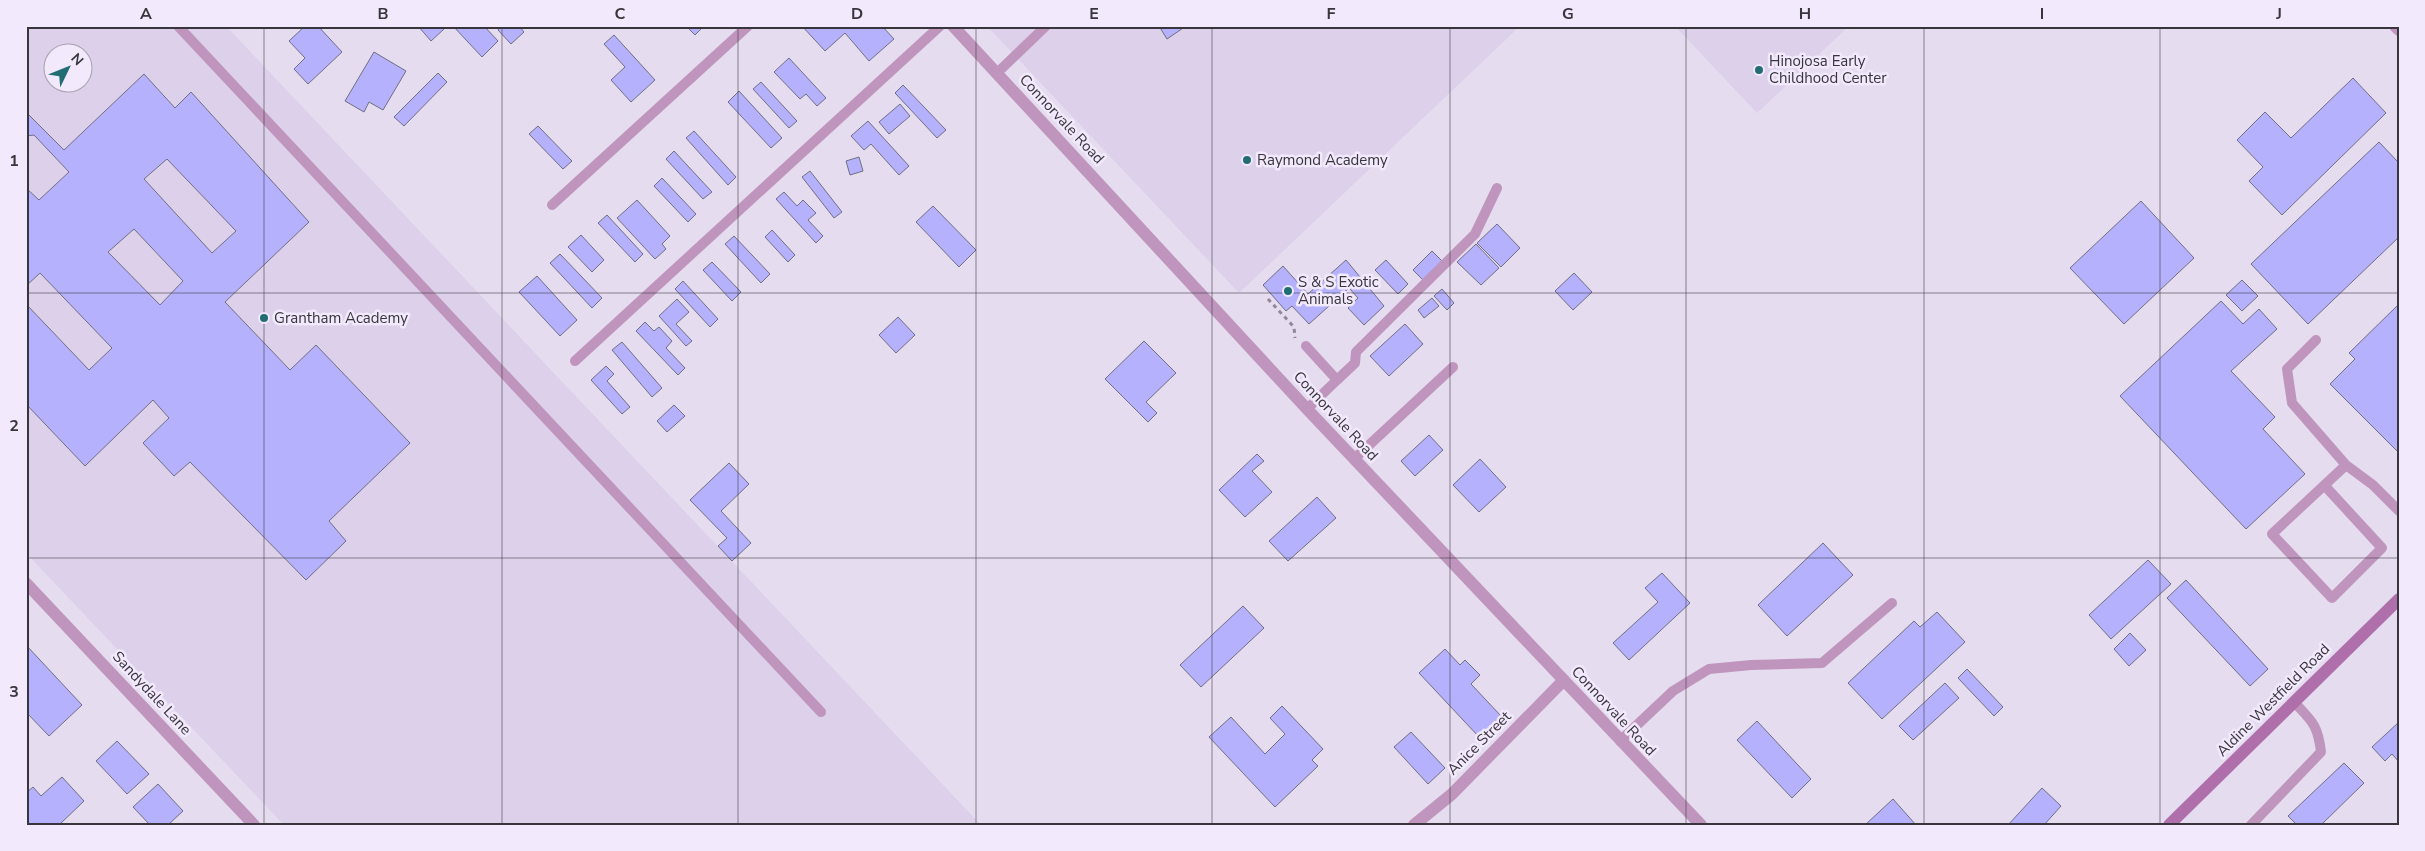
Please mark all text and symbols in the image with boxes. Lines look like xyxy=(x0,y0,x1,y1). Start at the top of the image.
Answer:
text: A xyxy=(140,3,152,25)
text: B xyxy=(377,3,389,25)
text: C xyxy=(615,3,626,25)
text: D xyxy=(851,3,863,25)
text: E xyxy=(1089,3,1099,25)
text: F xyxy=(1327,3,1336,25)
text: G xyxy=(1562,3,1574,25)
text: H xyxy=(1799,3,1811,25)
text: I xyxy=(2040,3,2044,25)
text: J xyxy=(2275,3,2282,25)
north arrow xyxy=(42,42,92,92)
text: N xyxy=(67,49,88,70)
place label: Hinojosa Early Childhood Center xyxy=(1769,51,1887,88)
marker: Hinojosa Early Childhood Center xyxy=(1753,64,1765,76)
street label: Connorvale Road xyxy=(1015,70,1109,168)
text: 1 xyxy=(9,150,19,172)
place label: Raymond Academy xyxy=(1257,150,1388,170)
marker: Raymond Academy xyxy=(1241,154,1253,166)
place label: S & S Exotic Animals xyxy=(1298,272,1379,309)
marker: S & S Exotic Animals xyxy=(1282,285,1294,297)
place label: Grantham Academy xyxy=(274,308,408,328)
marker: Grantham Academy xyxy=(258,312,270,324)
street label: Connorvale Road xyxy=(1289,367,1383,465)
text: 2 xyxy=(9,415,19,437)
street label: Aldine Westfield Road xyxy=(2212,639,2334,761)
street label: Sandydale Lane xyxy=(108,647,196,739)
street label: Connorvale Road xyxy=(1567,662,1661,760)
text: 3 xyxy=(9,681,19,703)
street label: Anice Street xyxy=(1443,706,1516,779)

